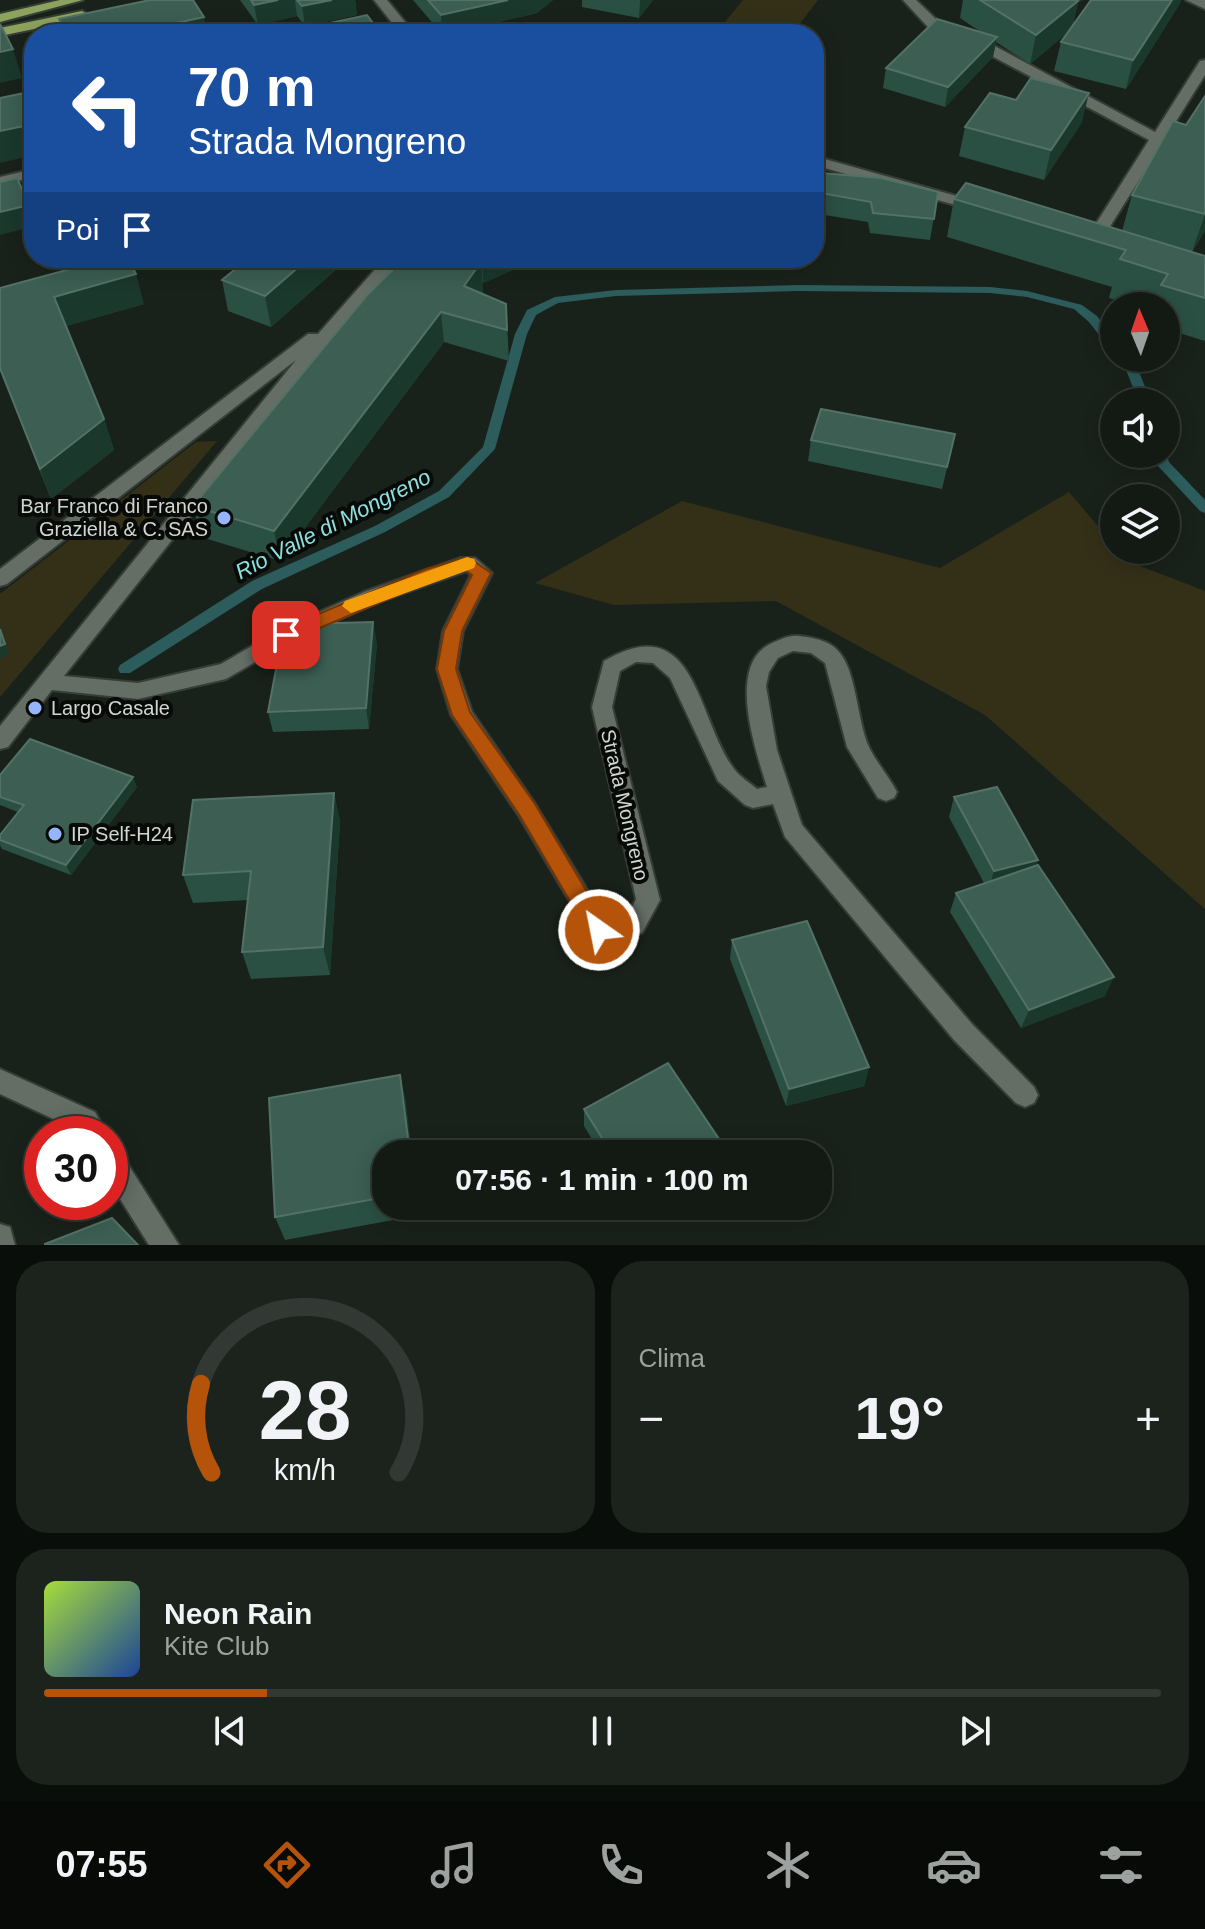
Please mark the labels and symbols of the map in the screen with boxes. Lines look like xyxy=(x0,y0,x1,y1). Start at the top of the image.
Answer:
north arrow xyxy=(1100,292,1180,372)
water label: Rio Valle di Mongreno xyxy=(231,464,435,584)
place label: Bar Franco di Franco Graziella & C. SAS xyxy=(20,495,208,540)
marker: Bar Franco di Franco Graziella & C. SAS xyxy=(215,509,233,527)
pin xyxy=(252,601,320,669)
place label: Largo Casale xyxy=(51,697,170,719)
marker: Largo Casale xyxy=(26,699,44,717)
street label: Strada Mongreno xyxy=(597,727,653,883)
place label: IP Self-H24 xyxy=(71,823,173,845)
marker: IP Self-H24 xyxy=(46,825,64,843)
position arrow xyxy=(557,888,641,972)
speed limit sign: 30 xyxy=(24,1116,128,1220)

